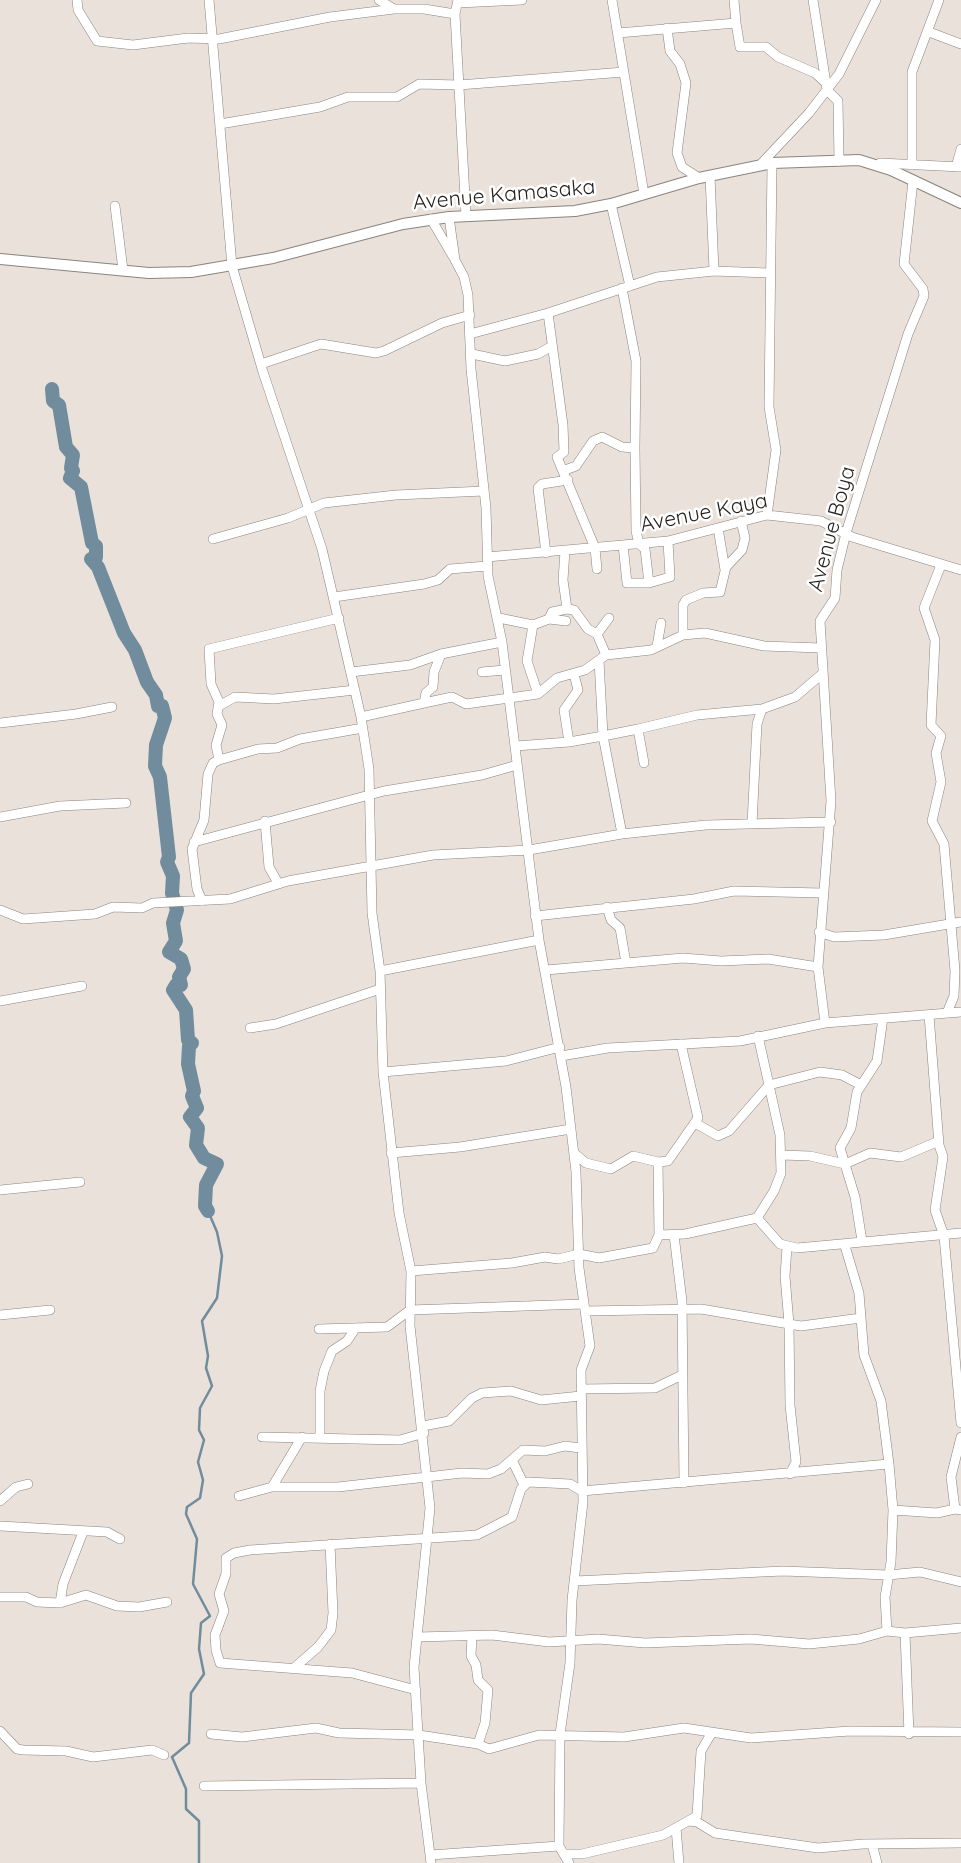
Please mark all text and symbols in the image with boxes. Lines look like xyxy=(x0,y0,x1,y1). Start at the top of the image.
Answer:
street label: Avenue Kamasaka xyxy=(412,174,596,216)
street label: Avenue Boya xyxy=(803,464,861,594)
street label: Avenue Kaya xyxy=(638,488,770,538)

